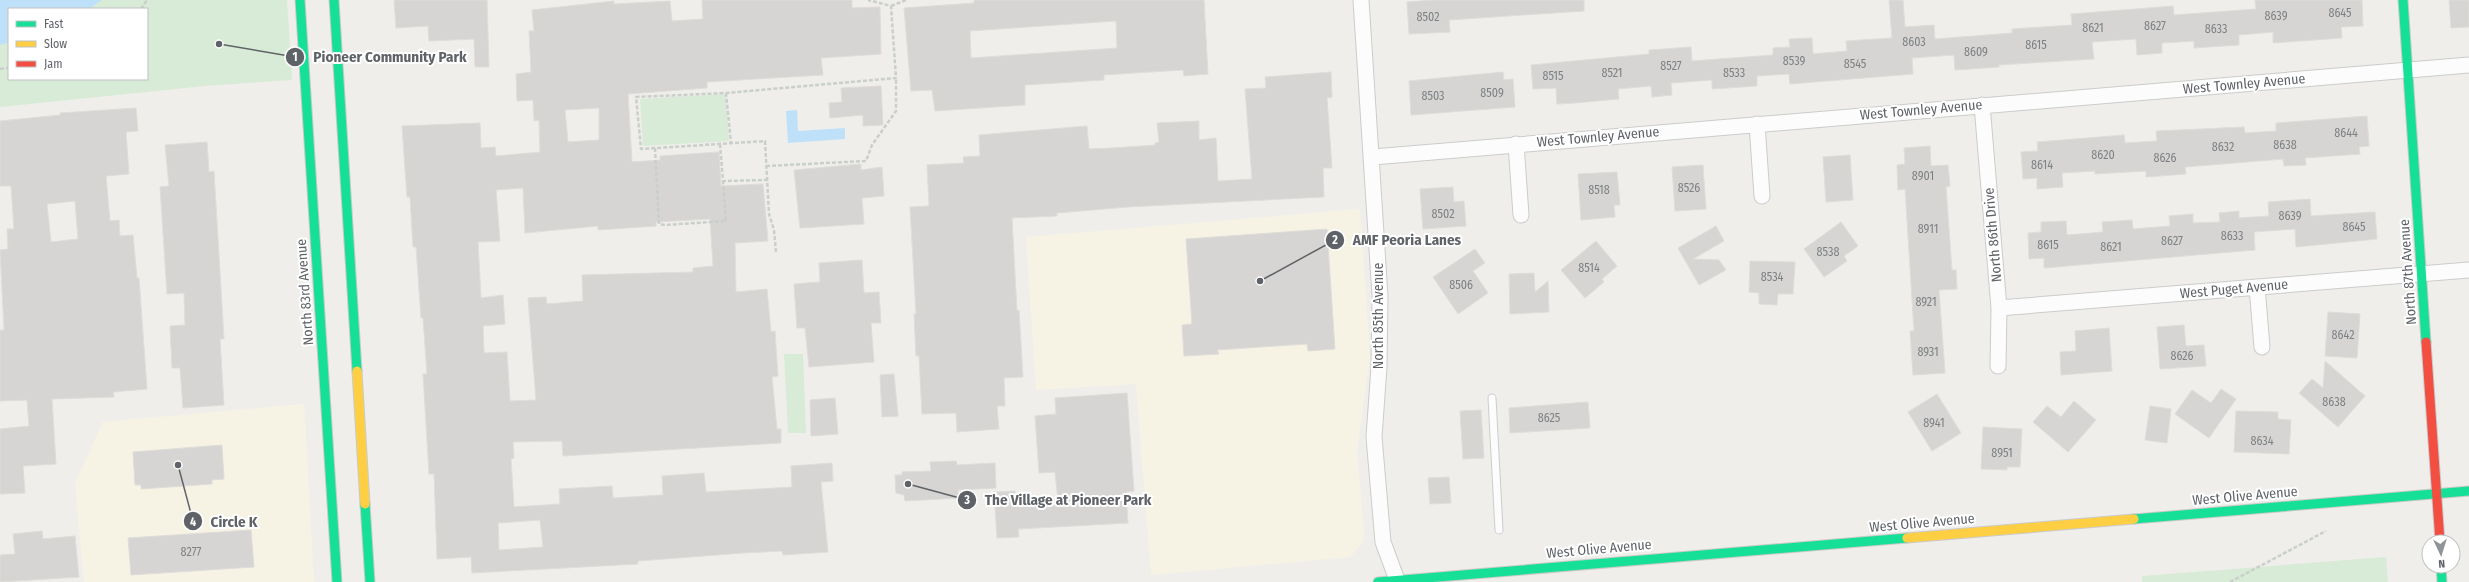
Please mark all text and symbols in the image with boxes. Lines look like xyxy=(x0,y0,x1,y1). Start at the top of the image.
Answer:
house number: 8645 xyxy=(2328,6,2352,20)
legend xyxy=(8,8,148,80)
house number: 8639 xyxy=(2265,9,2288,23)
house number: 8502 xyxy=(1417,10,1439,24)
text: Fast xyxy=(44,17,63,31)
house number: 8627 xyxy=(2144,19,2166,33)
house number: 8621 xyxy=(2082,21,2104,35)
house number: 8633 xyxy=(2205,22,2227,36)
house number: 8603 xyxy=(1902,35,1926,49)
text: Slow xyxy=(44,37,67,51)
house number: 8615 xyxy=(2025,38,2047,52)
callout: Pioneer Community Park xyxy=(285,44,474,71)
house number: 8609 xyxy=(1964,45,1988,59)
text: Pioneer Community Park xyxy=(313,48,467,66)
text: 1 xyxy=(292,50,298,64)
house number: 8539 xyxy=(1783,54,1805,68)
text: Jam xyxy=(44,57,62,71)
house number: 8545 xyxy=(1844,57,1867,71)
house number: 8527 xyxy=(1660,59,1682,73)
house number: 8521 xyxy=(1601,66,1623,80)
house number: 8533 xyxy=(1723,66,1745,80)
house number: 8515 xyxy=(1542,69,1564,83)
street label: West Townley Avenue xyxy=(2182,70,2306,98)
house number: 8509 xyxy=(1480,86,1504,100)
house number: 8503 xyxy=(1421,89,1445,103)
street label: West Townley Avenue xyxy=(1859,96,1983,124)
street label: West Townley Avenue xyxy=(1536,123,1660,151)
house number: 8644 xyxy=(2334,126,2358,140)
house number: 8638 xyxy=(2273,138,2297,152)
house number: 8632 xyxy=(2212,140,2234,154)
house number: 8620 xyxy=(2091,148,2115,162)
house number: 8626 xyxy=(2153,151,2177,165)
house number: 8614 xyxy=(2031,158,2053,172)
house number: 8901 xyxy=(1912,169,1934,183)
house number: 8526 xyxy=(1678,181,1700,195)
house number: 8518 xyxy=(1588,183,1610,197)
street label: North 86th Drive xyxy=(1980,187,2006,283)
house number: 8502 xyxy=(1432,207,1454,221)
house number: 8639 xyxy=(2279,209,2302,223)
street label: North 87th Avenue xyxy=(2396,219,2420,325)
house number: 8645 xyxy=(2342,220,2366,234)
house number: 8911 xyxy=(1918,222,1938,236)
callout: AMF Peoria Lanes xyxy=(1325,226,1469,253)
house number: 8633 xyxy=(2221,229,2243,243)
text: AMF Peoria Lanes xyxy=(1352,231,1462,249)
text: 2 xyxy=(1331,233,1338,247)
house number: 8627 xyxy=(2161,234,2183,248)
street label: North 83rd Avenue xyxy=(293,238,317,346)
house number: 8615 xyxy=(2037,238,2059,252)
house number: 8621 xyxy=(2100,240,2122,254)
house number: 8538 xyxy=(1817,245,1839,259)
house number: 8514 xyxy=(1578,261,1600,275)
street label: North 85th Avenue xyxy=(1370,263,1387,369)
house number: 8534 xyxy=(1761,270,1783,284)
street label: West Puget Avenue xyxy=(2179,276,2289,302)
house number: 8506 xyxy=(1449,278,1473,292)
house number: 8921 xyxy=(1915,295,1937,309)
house number: 8642 xyxy=(2332,328,2354,342)
house number: 8931 xyxy=(1917,345,1939,359)
house number: 8626 xyxy=(2170,349,2194,363)
house number: 8638 xyxy=(2322,395,2346,409)
house number: 8625 xyxy=(1538,411,1561,425)
house number: 8941 xyxy=(1923,416,1945,430)
house number: 8634 xyxy=(2250,434,2274,448)
house number: 8951 xyxy=(1991,446,2013,460)
street label: West Olive Avenue xyxy=(2192,483,2298,509)
callout: The Village at Pioneer Park xyxy=(957,487,1159,514)
text: The Village at Pioneer Park xyxy=(985,491,1152,509)
text: 3 xyxy=(963,493,970,507)
callout: Circle K xyxy=(183,508,266,535)
street label: West Olive Avenue xyxy=(1869,510,1975,536)
text: Circle K xyxy=(211,513,258,531)
text: 4 xyxy=(190,515,196,529)
north arrow xyxy=(2421,534,2461,574)
street label: West Olive Avenue xyxy=(1546,536,1652,562)
house number: 8277 xyxy=(181,545,202,559)
text: N xyxy=(2438,557,2445,570)

